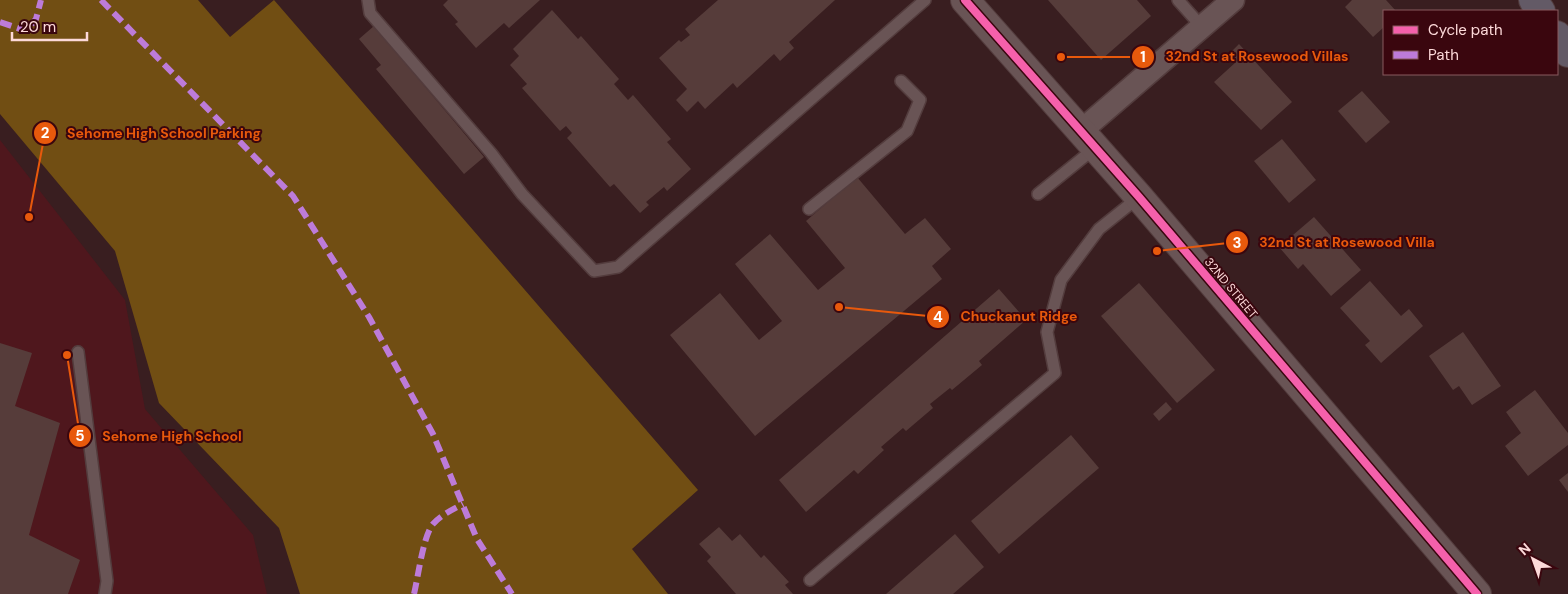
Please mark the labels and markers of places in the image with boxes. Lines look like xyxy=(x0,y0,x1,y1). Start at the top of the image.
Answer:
callout: 32nd St at Rosewood Villas xyxy=(1130,42,1358,71)
callout: Sehome High School Parking xyxy=(32,118,271,147)
callout: 32nd St at Rosewood Villa xyxy=(1224,228,1445,257)
callout: Chuckanut Ridge xyxy=(925,302,1087,331)
callout: Sehome High School xyxy=(68,421,252,450)

